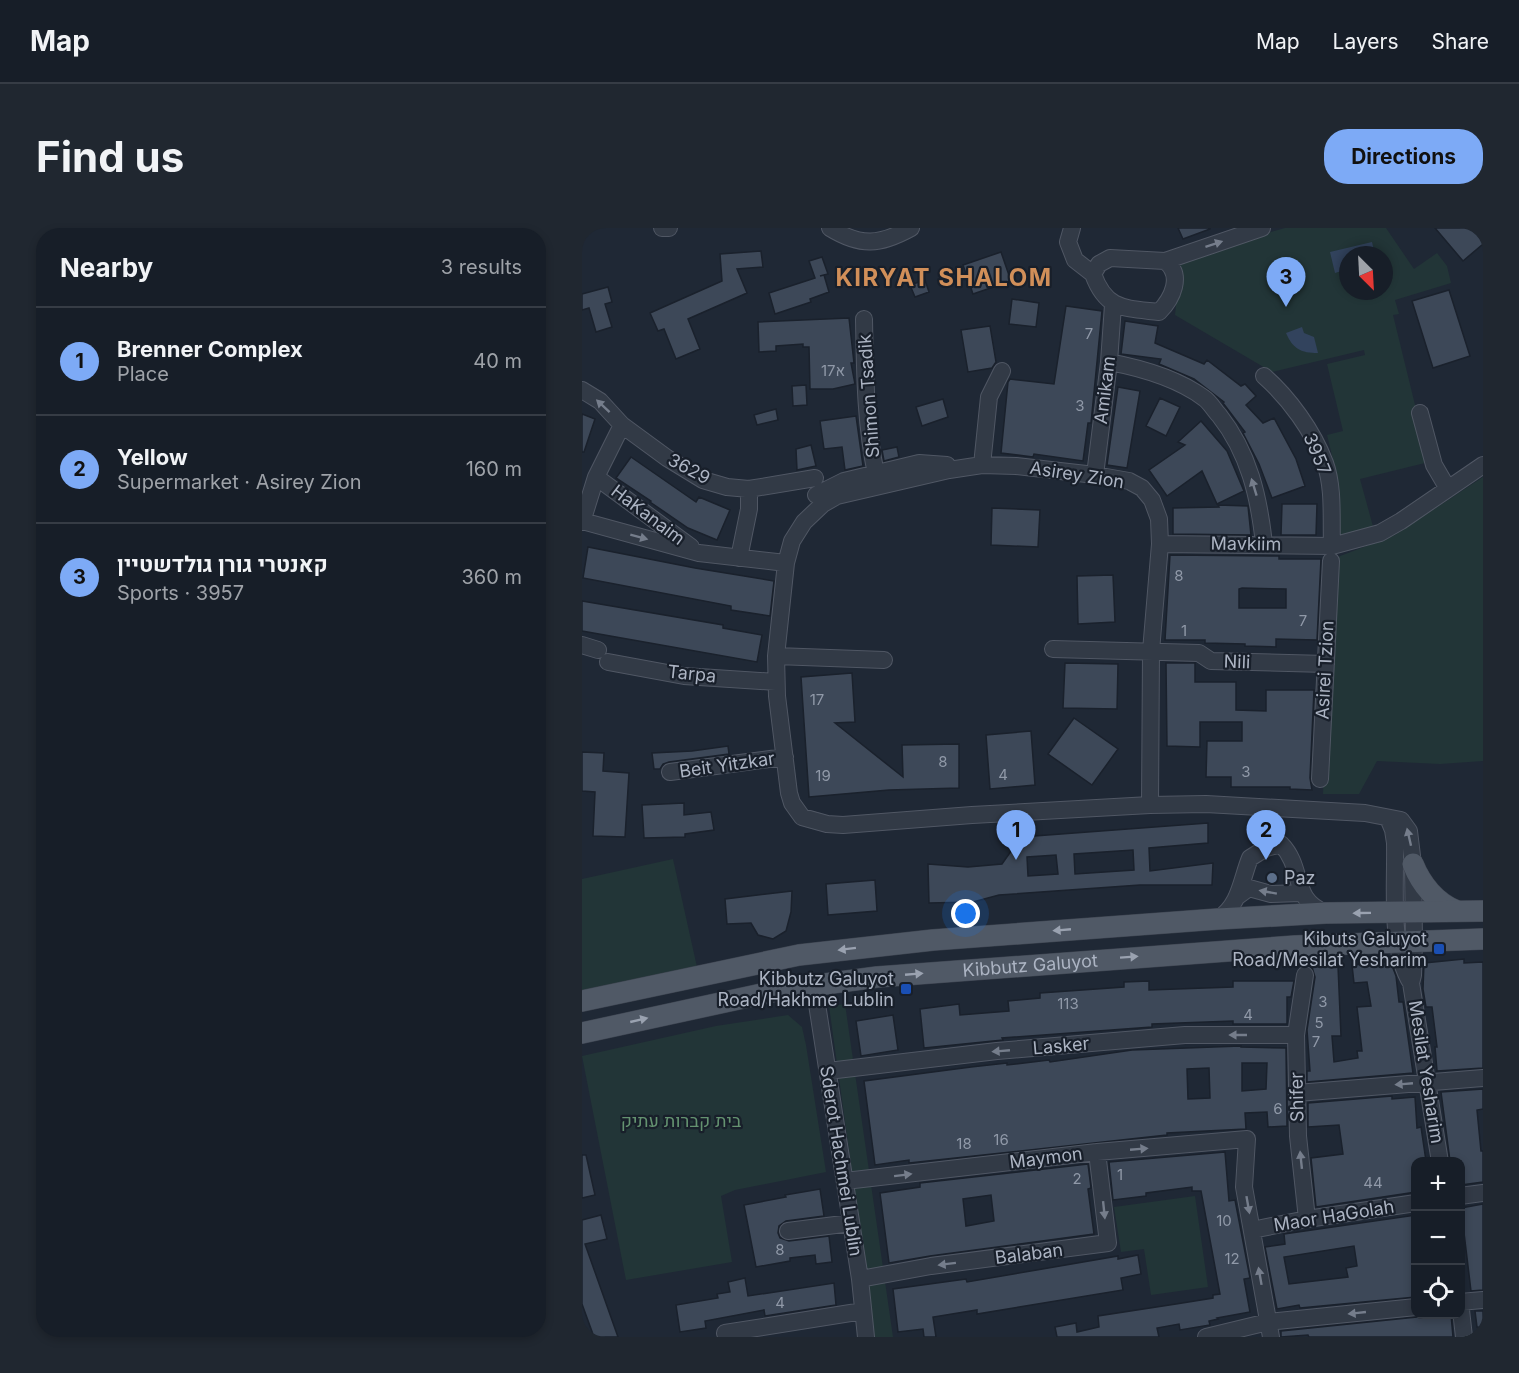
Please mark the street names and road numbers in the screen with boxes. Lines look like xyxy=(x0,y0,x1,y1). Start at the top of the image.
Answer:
street label: Shimon Tsadik xyxy=(854,333,883,459)
street label: Amikam xyxy=(1090,355,1119,425)
street label: 3957 xyxy=(1299,430,1336,478)
street label: 3629 xyxy=(665,449,714,488)
street label: Asirey Zion xyxy=(1028,457,1126,492)
street label: HaKanaim xyxy=(607,480,689,549)
street label: Mavkiim xyxy=(1210,532,1282,555)
street label: Asirei Tzion xyxy=(1311,620,1338,720)
street label: Nili xyxy=(1223,651,1251,672)
street label: Tarpa xyxy=(667,661,717,686)
street label: Beit Yitzkar xyxy=(678,747,776,782)
street label: Kibbutz Galuyot xyxy=(962,950,1098,981)
street label: Mesilat Yesharim xyxy=(1405,999,1448,1145)
street label: Lasker xyxy=(1032,1033,1090,1058)
street label: Sderot Hachmei Lublin xyxy=(816,1064,867,1258)
street label: Shifer xyxy=(1286,1072,1307,1122)
street label: Maymon xyxy=(1008,1143,1084,1172)
street label: Maor HaGolah xyxy=(1272,1196,1396,1235)
street label: Balaban xyxy=(994,1239,1064,1268)

